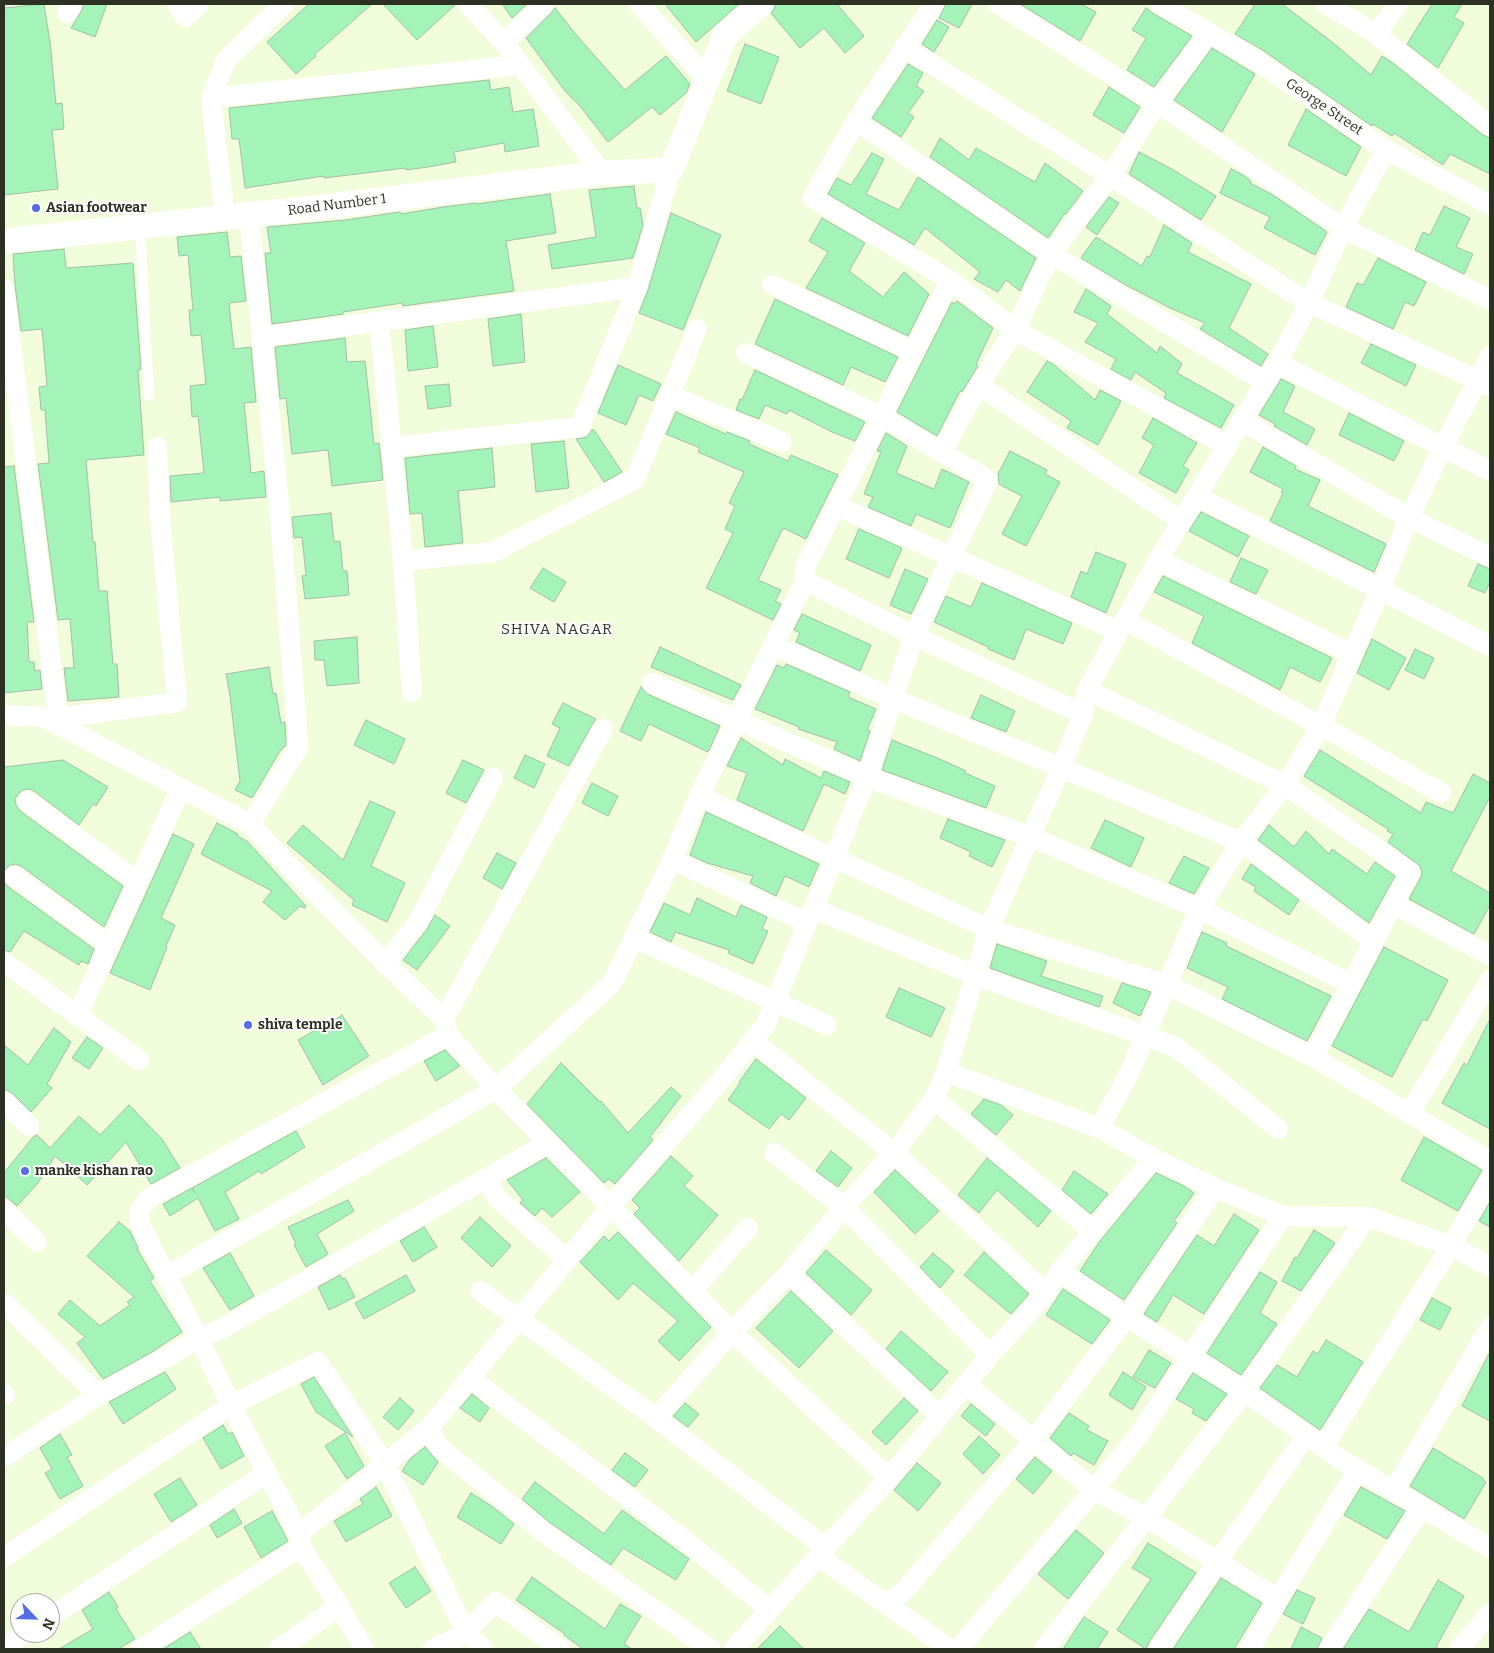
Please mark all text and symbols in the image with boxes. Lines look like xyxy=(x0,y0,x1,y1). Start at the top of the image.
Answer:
street label: George Street xyxy=(1282,75,1366,139)
street label: Road Number 1 xyxy=(287,191,387,219)
place label: Asian footwear xyxy=(46,200,147,216)
marker: Asian footwear xyxy=(30,202,42,214)
district label: SHIVA NAGAR xyxy=(500,621,614,639)
place label: shiva temple xyxy=(258,1017,343,1033)
marker: shiva temple xyxy=(242,1019,254,1031)
place label: manke kishan rao xyxy=(35,1163,153,1179)
marker: manke kishan rao xyxy=(19,1165,31,1177)
north arrow xyxy=(10,1593,60,1643)
text: N xyxy=(38,1616,58,1632)

